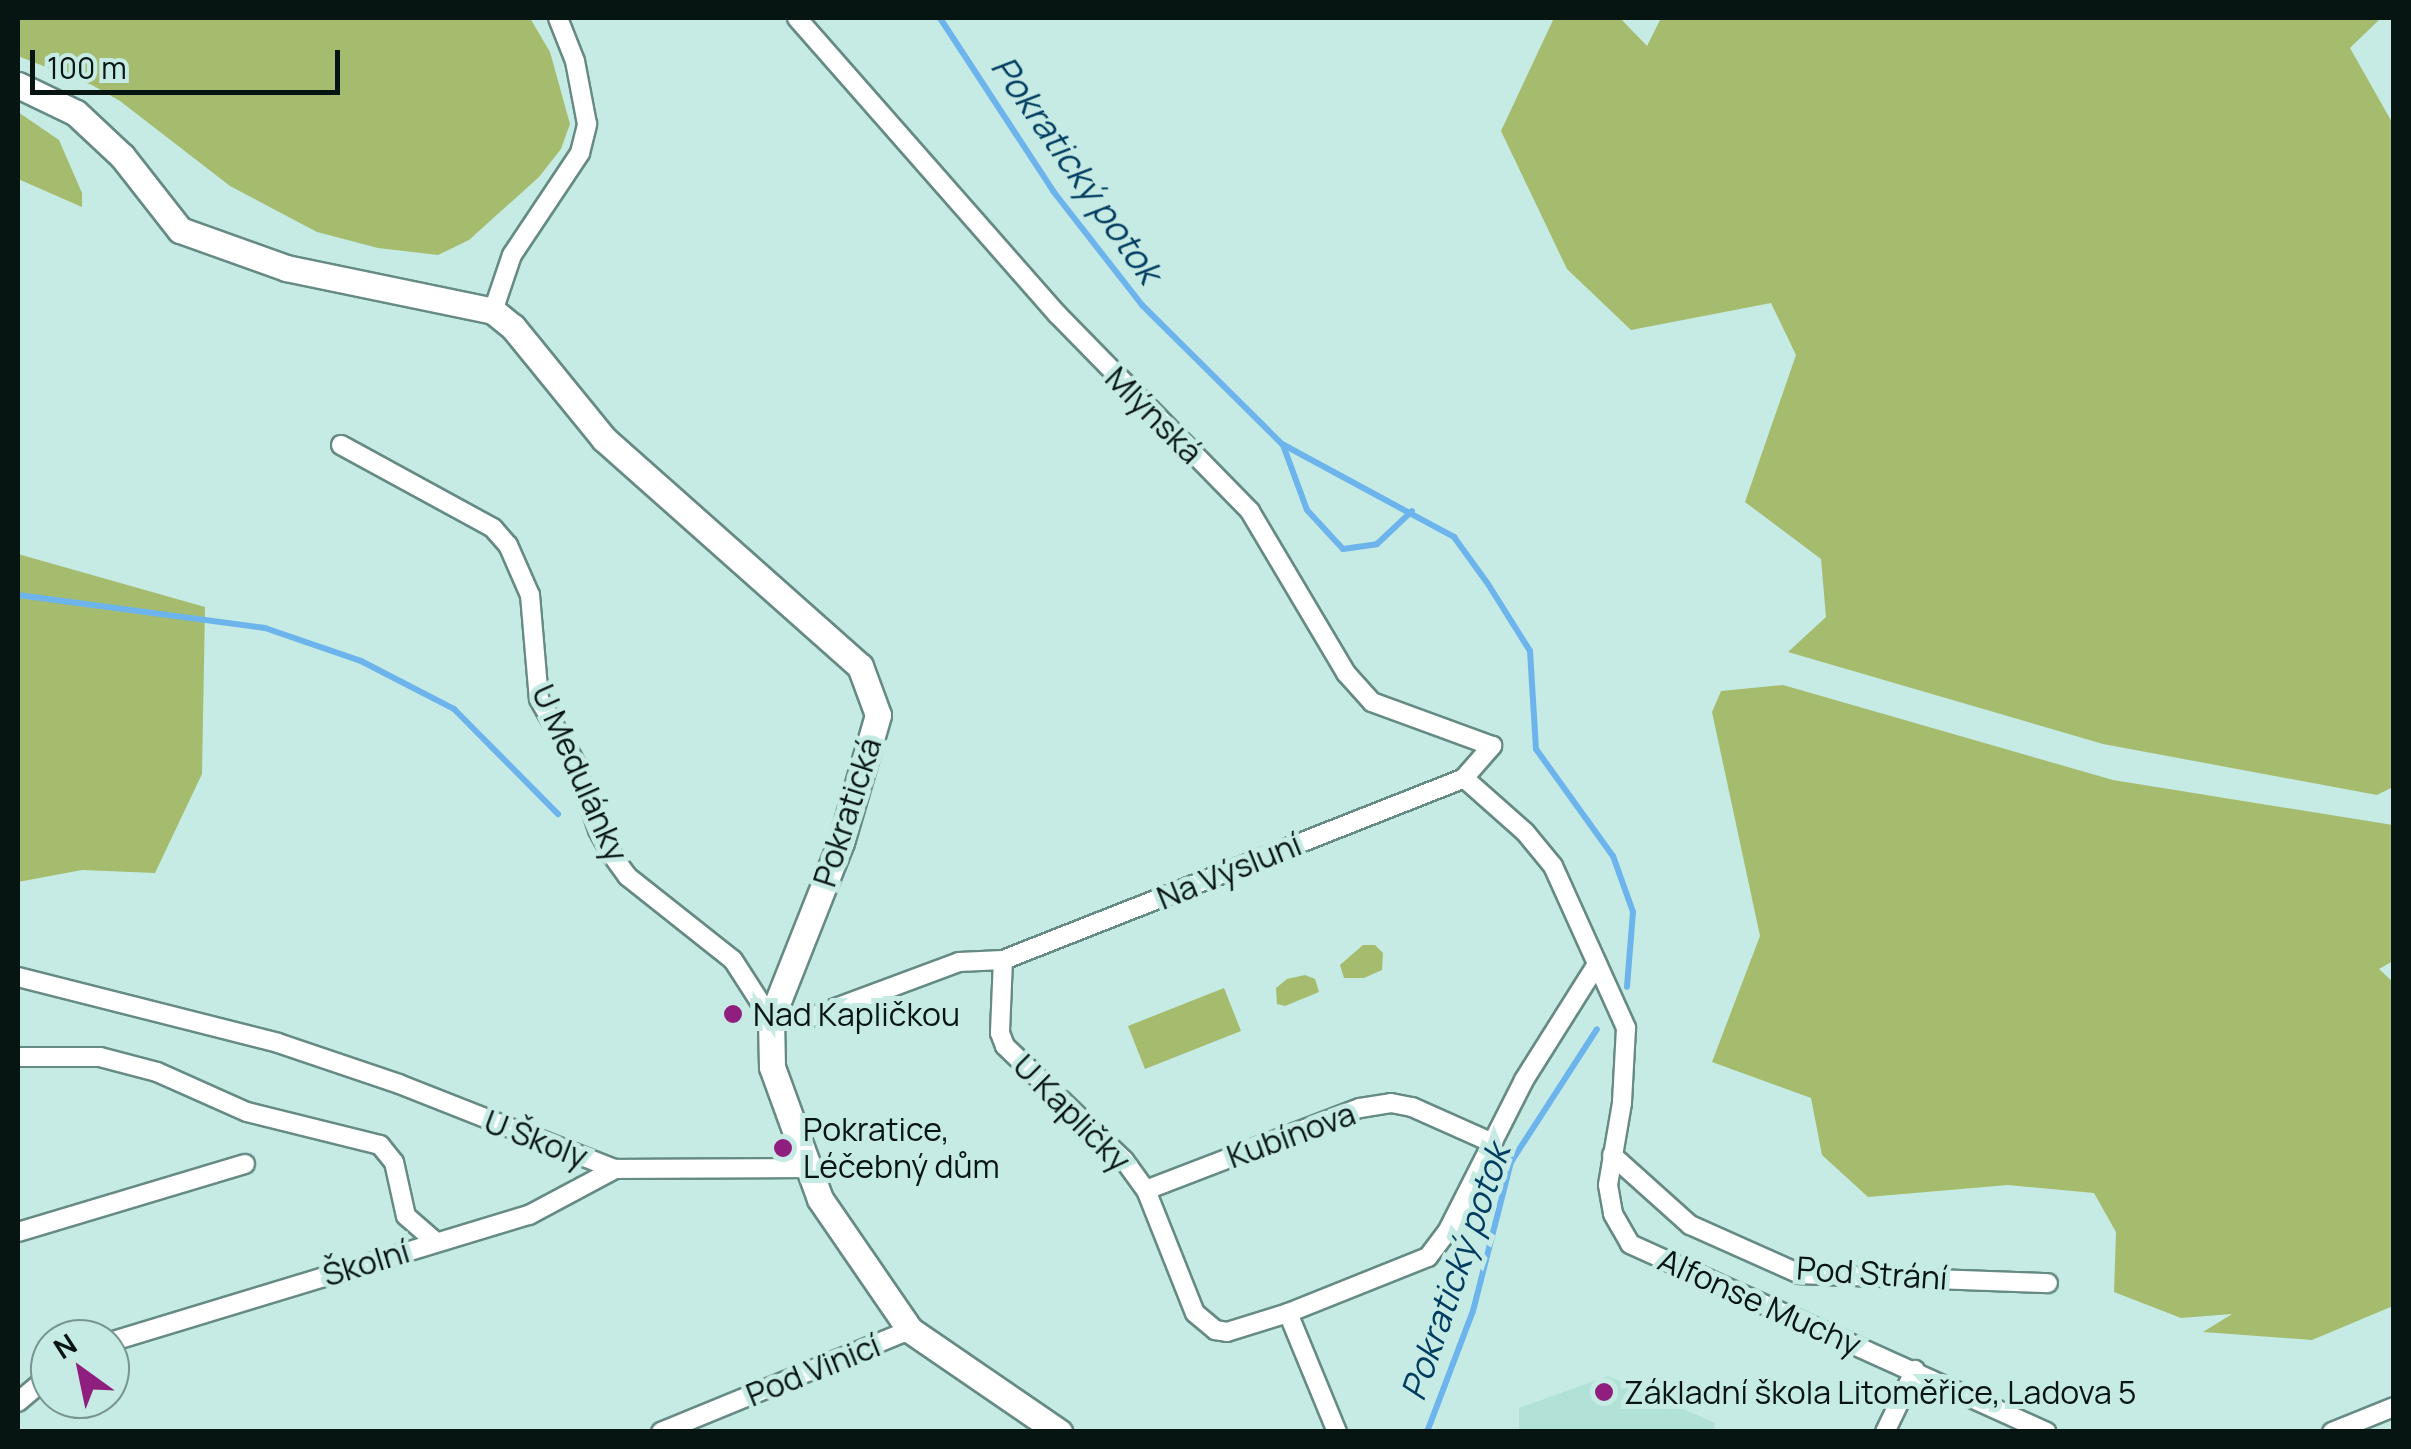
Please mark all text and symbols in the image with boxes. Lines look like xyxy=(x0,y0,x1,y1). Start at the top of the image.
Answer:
scale bar xyxy=(35,30,345,92)
text: 100 m xyxy=(47,47,127,88)
water label: Pokratický potok xyxy=(983,47,1171,291)
street label: Mlýnská xyxy=(1098,359,1210,471)
street label: U Medulánky xyxy=(524,679,636,867)
street label: Pokratická xyxy=(805,733,889,891)
street label: Na Výsluní xyxy=(1151,825,1307,917)
place label: Nad Kapličkou xyxy=(753,995,960,1033)
marker: Nad Kapličkou xyxy=(722,1003,744,1025)
street label: U Kapličky xyxy=(1005,1046,1139,1180)
street label: Kubínova xyxy=(1222,1094,1360,1176)
street label: U Školy xyxy=(479,1102,593,1176)
place label: Pokratice, Léčebný dům xyxy=(803,1111,1000,1186)
marker: Pokratice, Léčebný dům xyxy=(772,1137,794,1159)
water label: Pokratický potok xyxy=(1392,1139,1518,1405)
street label: Školní xyxy=(318,1232,414,1294)
street label: Alfonse Muchy xyxy=(1653,1240,1867,1364)
street label: Pod Strání xyxy=(1795,1249,1949,1297)
north arrow xyxy=(30,1319,130,1419)
text: N xyxy=(46,1324,84,1367)
street label: Pod Vinicí xyxy=(741,1326,885,1414)
place label: Základní škola Litoměřice, Ladova 5 xyxy=(1624,1373,2137,1411)
marker: Základní škola Litoměřice, Ladova 5 xyxy=(1593,1381,1615,1403)

